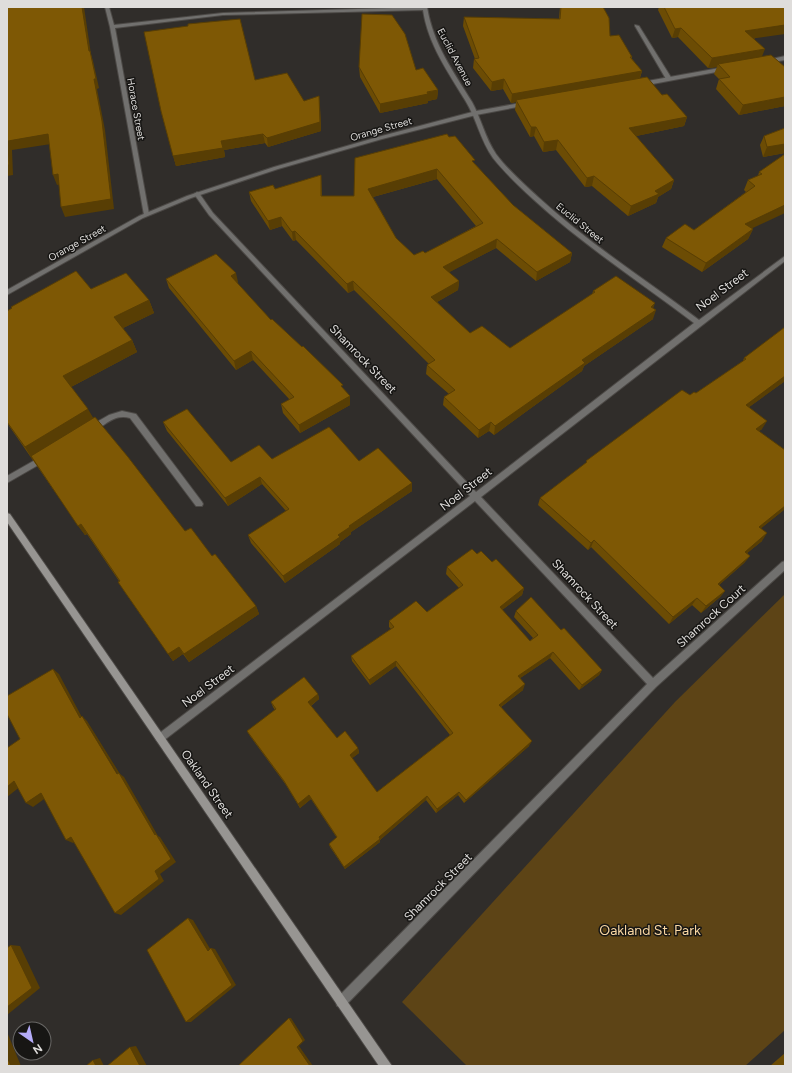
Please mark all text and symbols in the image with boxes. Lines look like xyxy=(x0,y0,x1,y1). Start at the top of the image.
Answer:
street label: Euclid Avenue xyxy=(434,26,476,89)
street label: Horace Street xyxy=(124,77,148,141)
street label: Orange Street xyxy=(349,114,414,144)
street label: Euclid Street xyxy=(553,200,607,246)
street label: Orange Street xyxy=(46,222,108,264)
street label: Noel Street xyxy=(693,265,751,314)
street label: Shamrock Street xyxy=(327,322,400,397)
street label: Noel Street xyxy=(437,464,495,514)
street label: Shamrock Street xyxy=(549,556,621,632)
street label: Shamrock Court xyxy=(674,581,749,651)
street label: Noel Street xyxy=(179,661,237,710)
street label: Oakland Street xyxy=(178,747,236,821)
street label: Shamrock Street xyxy=(401,850,475,924)
park label: Oakland St. Park xyxy=(599,922,701,939)
north arrow xyxy=(12,1021,52,1061)
text: N xyxy=(30,1041,44,1057)

